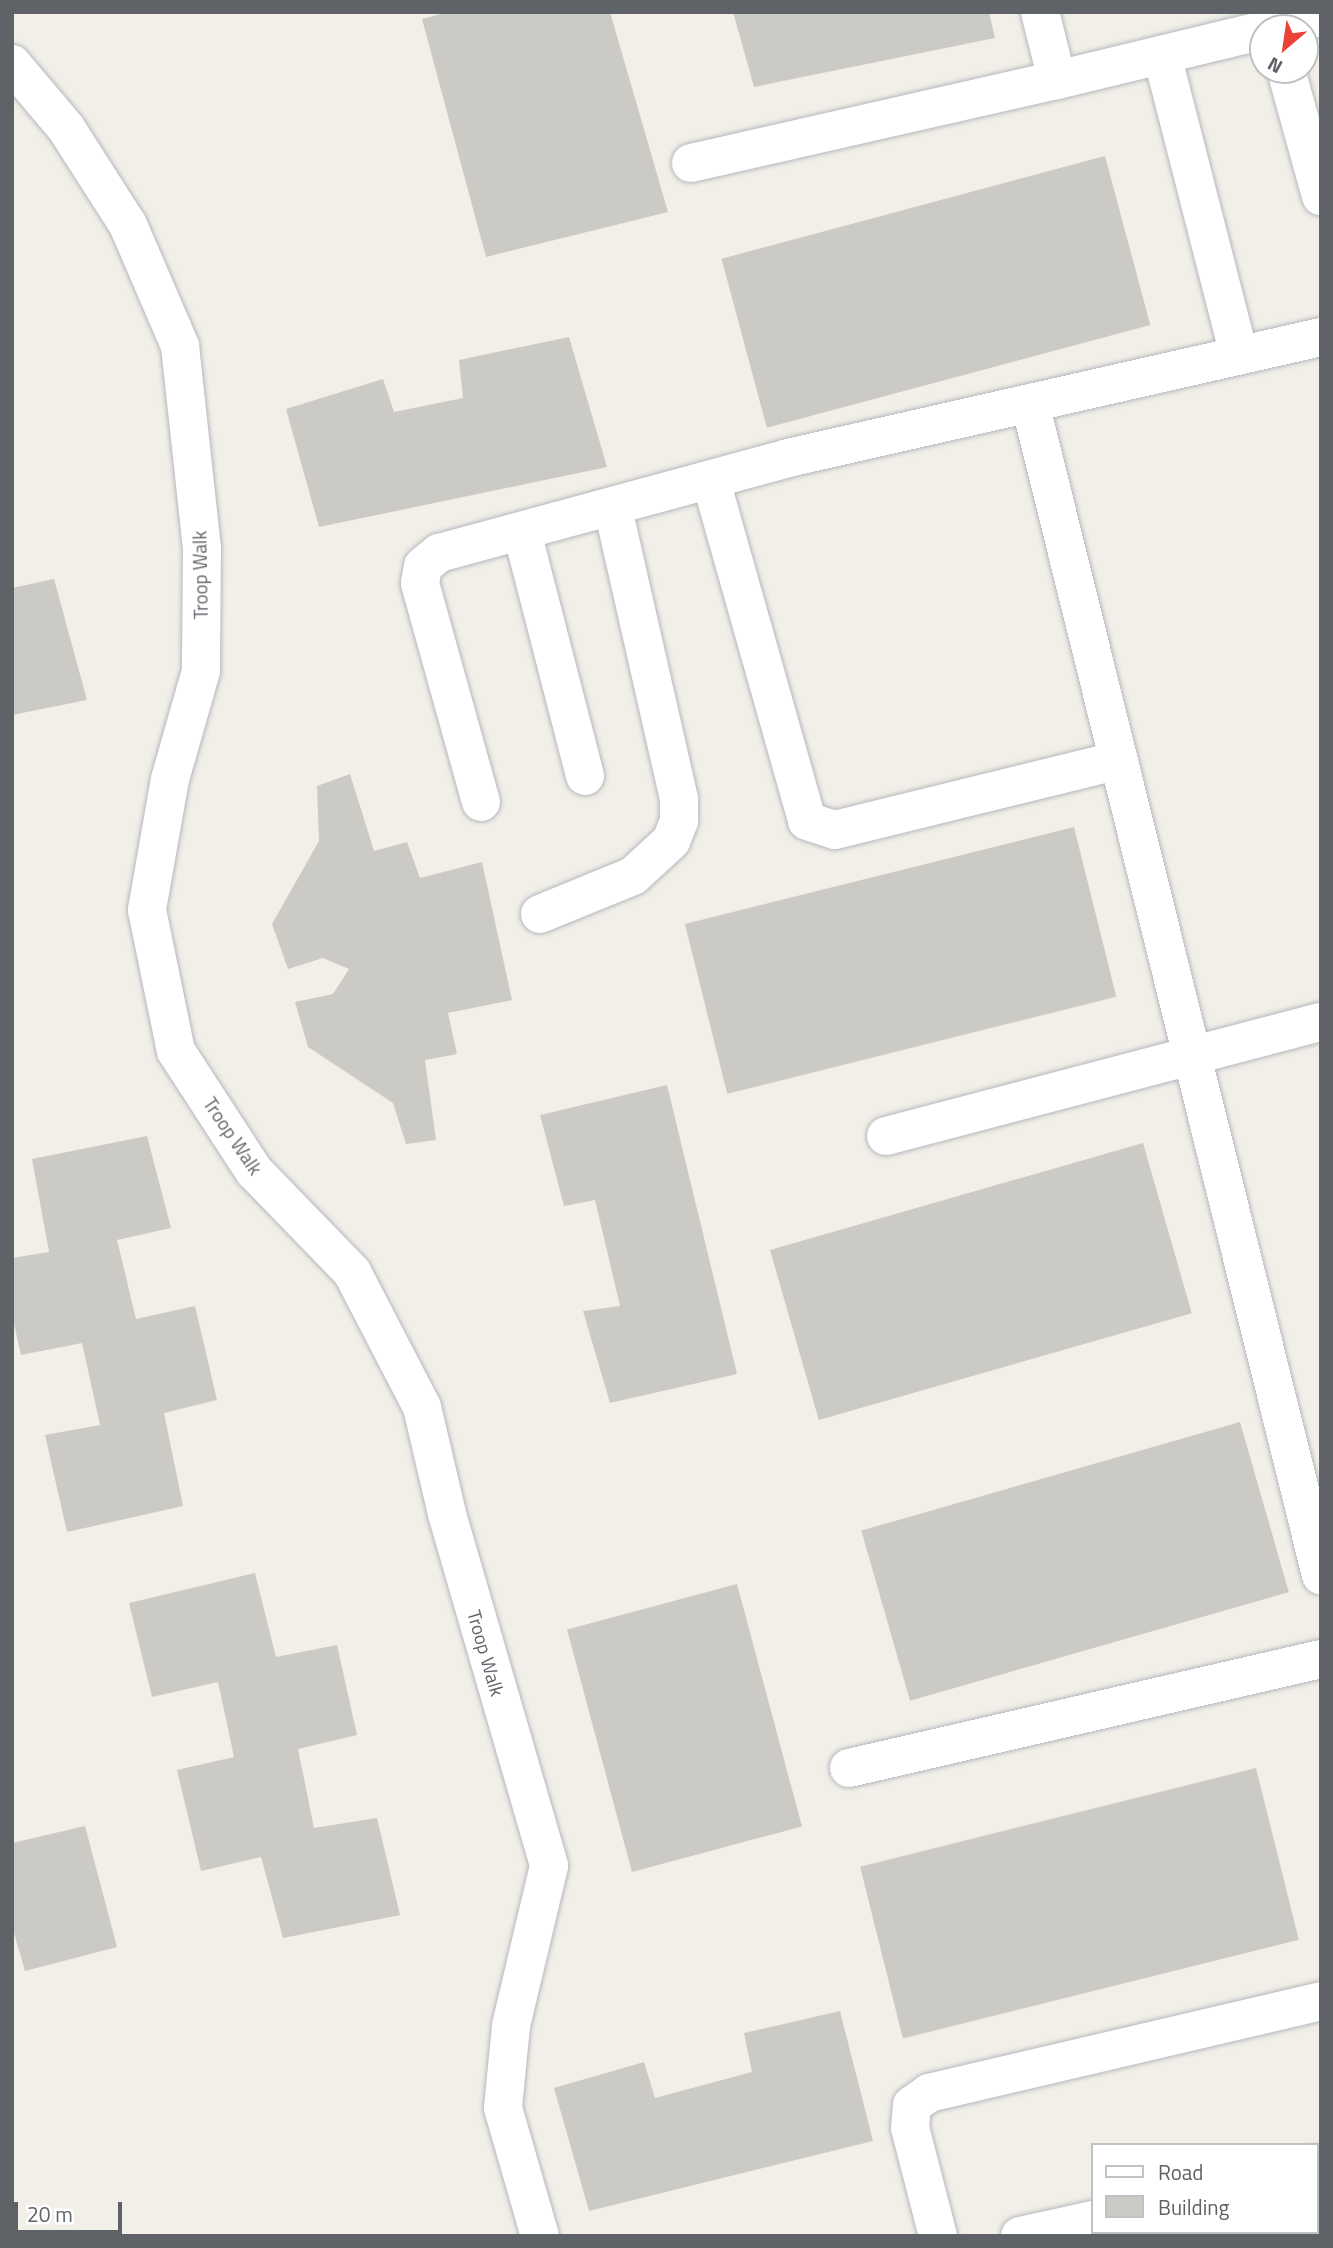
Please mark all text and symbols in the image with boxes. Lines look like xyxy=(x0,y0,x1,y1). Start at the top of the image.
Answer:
north arrow xyxy=(1249,14,1319,84)
text: N xyxy=(1262,50,1287,82)
street label: Troop Walk xyxy=(188,531,212,619)
street label: Troop Walk xyxy=(199,1093,267,1179)
street label: Troop Walk xyxy=(463,1607,509,1699)
legend xyxy=(1092,2143,1319,2234)
text: Road xyxy=(1158,2156,1203,2188)
scale bar xyxy=(18,2188,126,2232)
text: Building xyxy=(1158,2191,1229,2223)
text: 20 m xyxy=(27,2198,73,2230)

